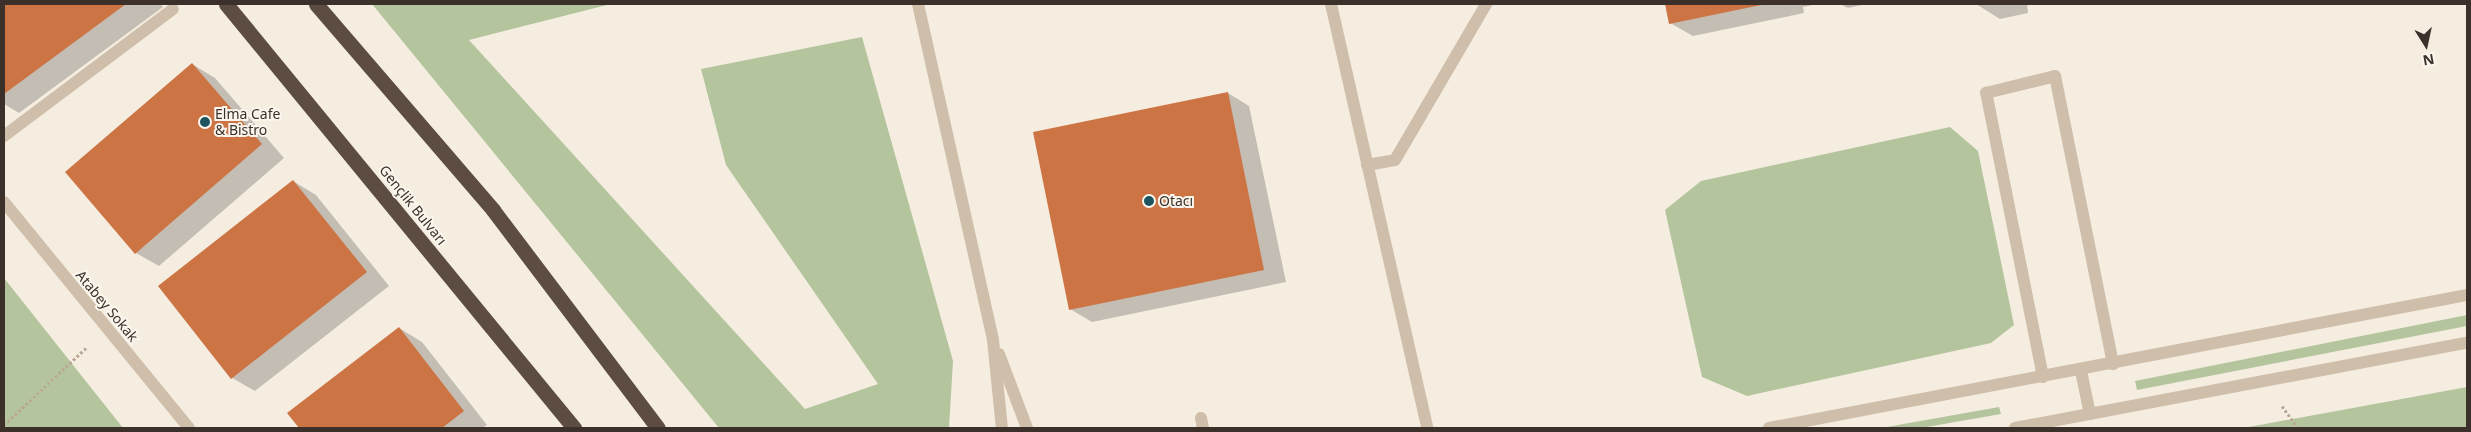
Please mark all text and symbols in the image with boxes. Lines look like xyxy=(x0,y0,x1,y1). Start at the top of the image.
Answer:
north arrow xyxy=(2401,20,2451,70)
text: N xyxy=(2421,50,2436,71)
place label: Elma Cafe & Bistro xyxy=(215,106,280,138)
marker: Elma Cafe & Bistro xyxy=(199,116,211,128)
street label: Gençlik Bulvarı xyxy=(376,162,450,248)
place label: Otacı xyxy=(1159,193,1193,209)
marker: Otacı xyxy=(1143,195,1155,207)
street label: Atabey Sokak xyxy=(72,267,142,345)

